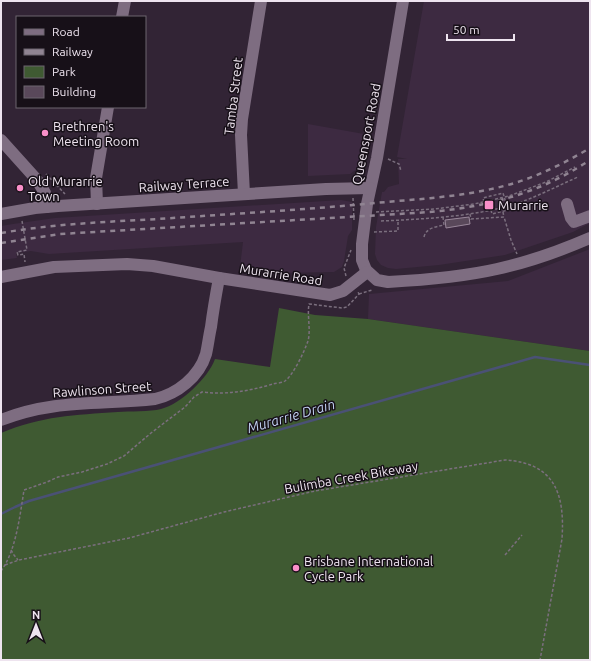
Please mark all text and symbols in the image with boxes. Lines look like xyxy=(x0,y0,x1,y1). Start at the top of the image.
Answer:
legend xyxy=(16,16,146,108)
scale bar xyxy=(447,16,514,42)
text: 50 m xyxy=(453,23,480,36)
text: Road xyxy=(52,25,80,38)
text: Railway xyxy=(52,45,93,58)
street label: Tamba Street xyxy=(221,56,245,136)
text: Park xyxy=(52,65,76,78)
street label: Queensport Road xyxy=(349,82,384,186)
text: Building xyxy=(52,85,96,98)
place label: Brethren's Meeting Room xyxy=(53,119,139,148)
marker: Brethren's Meeting Room xyxy=(40,128,50,138)
place label: Old Murarrie Town xyxy=(28,174,103,203)
street label: Railway Terrace xyxy=(138,174,230,194)
marker: Old Murarrie Town xyxy=(15,183,25,193)
place label: Murarrie xyxy=(498,198,549,212)
marker: Murarrie xyxy=(483,199,495,211)
street label: Murarrie Road xyxy=(239,261,323,287)
street label: Rawlinson Street xyxy=(52,379,152,399)
water label: Murarrie Drain xyxy=(245,396,337,436)
street label: Bulimba Creek Bikeway xyxy=(283,458,419,496)
place label: Brisbane International Cycle Park xyxy=(304,554,434,583)
marker: Brisbane International Cycle Park xyxy=(291,563,301,573)
north arrow xyxy=(16,605,56,645)
text: N xyxy=(32,609,40,621)

